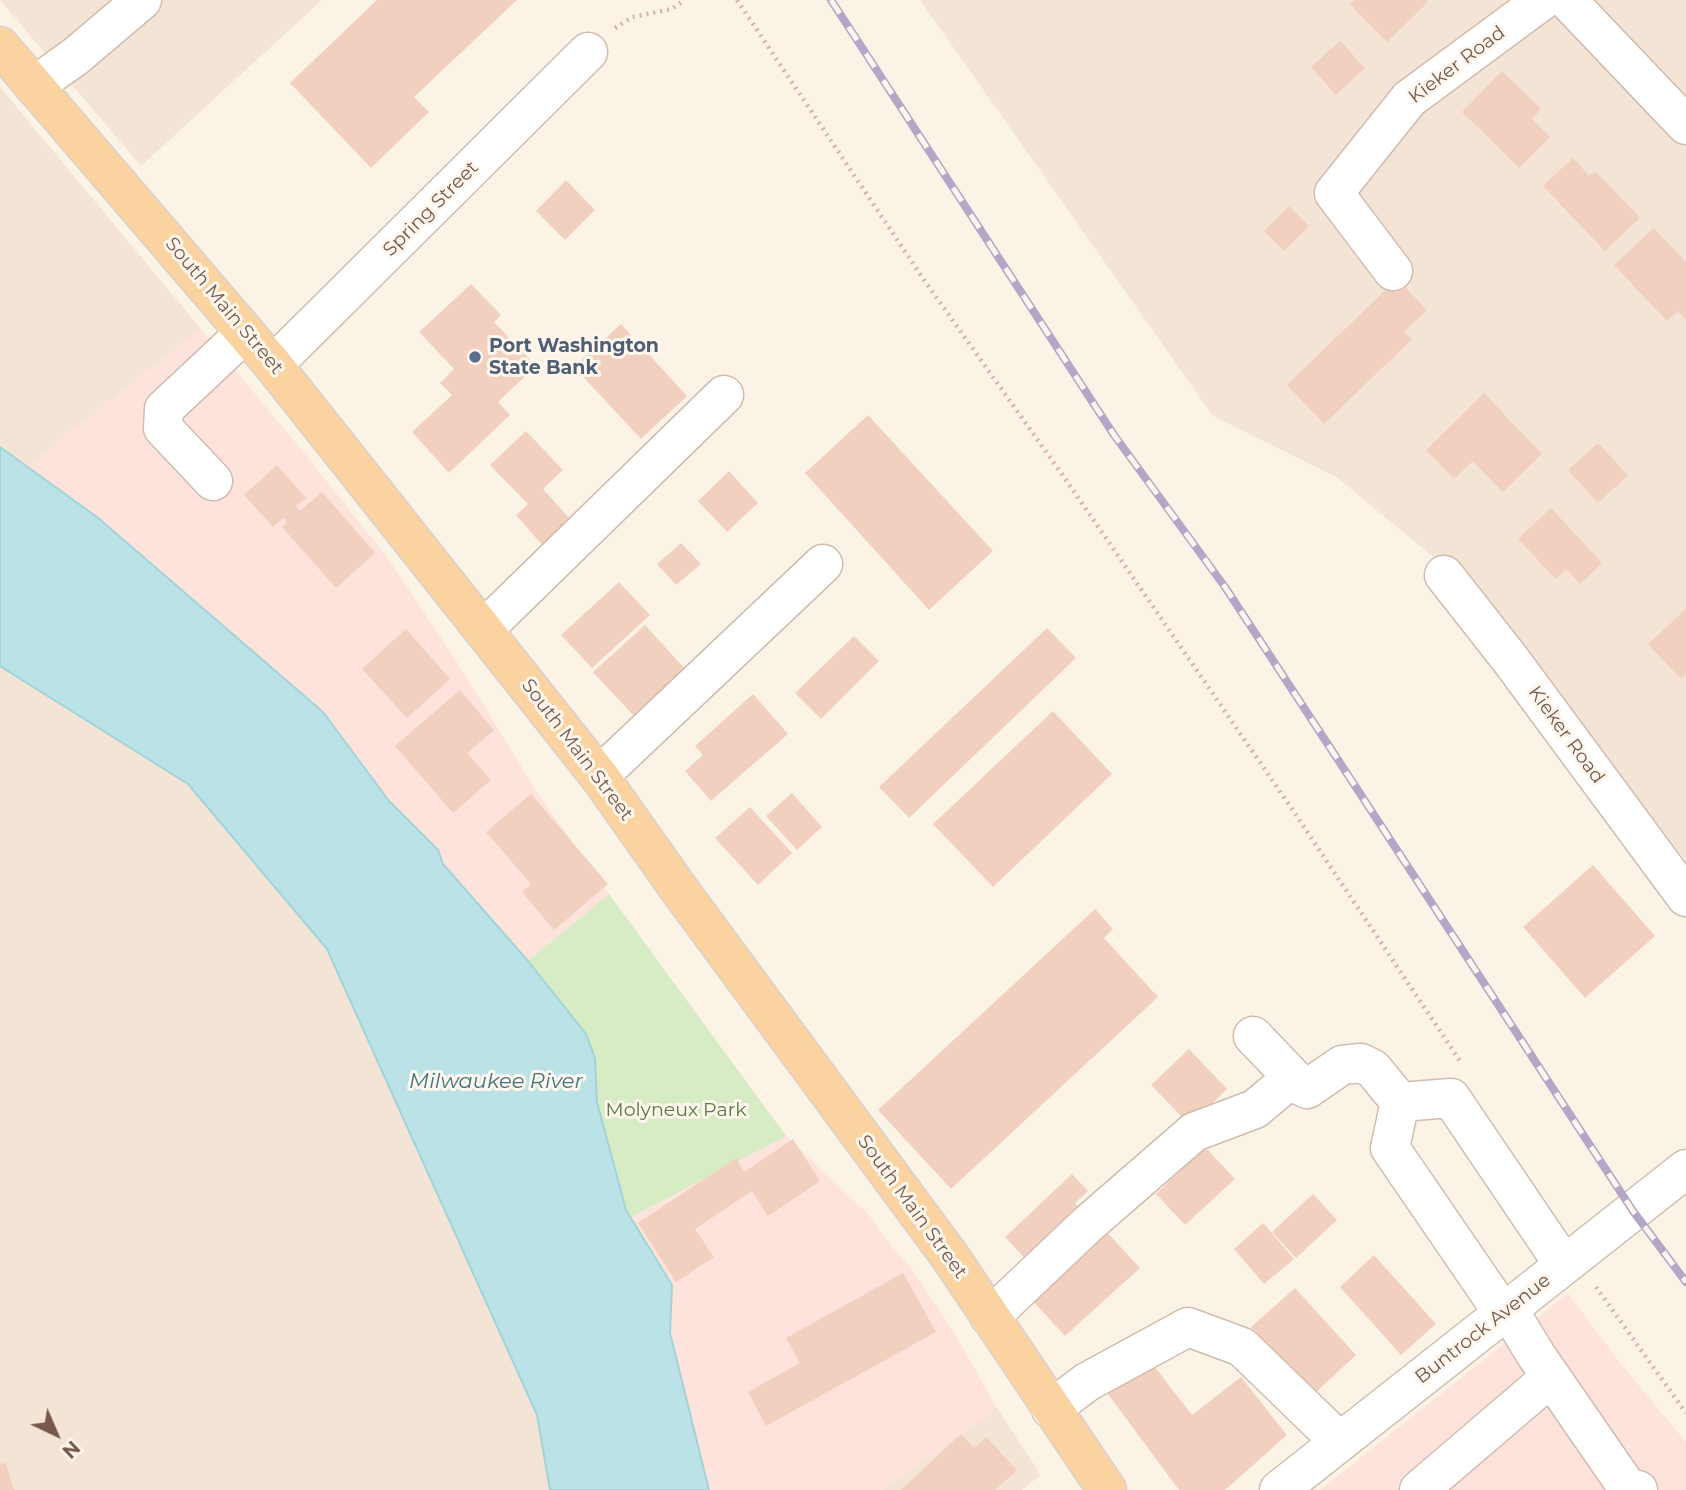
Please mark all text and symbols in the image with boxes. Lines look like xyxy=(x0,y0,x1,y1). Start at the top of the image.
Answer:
street label: Kieker Road xyxy=(1404,21,1510,109)
street label: Spring Street xyxy=(379,157,483,261)
street label: South Main Street xyxy=(160,233,288,379)
place label: Port Washington State Bank xyxy=(489,335,659,379)
marker: Port Washington State Bank xyxy=(467,349,483,365)
street label: South Main Street xyxy=(516,675,638,825)
street label: Kieker Road xyxy=(1523,682,1609,788)
water label: Milwaukee River xyxy=(409,1069,583,1095)
park label: Molyneux Park xyxy=(606,1099,746,1121)
street label: South Main Street xyxy=(852,1131,972,1283)
street label: Buntrock Avenue xyxy=(1411,1269,1555,1389)
north arrow xyxy=(21,1399,91,1469)
text: N xyxy=(57,1436,84,1463)

